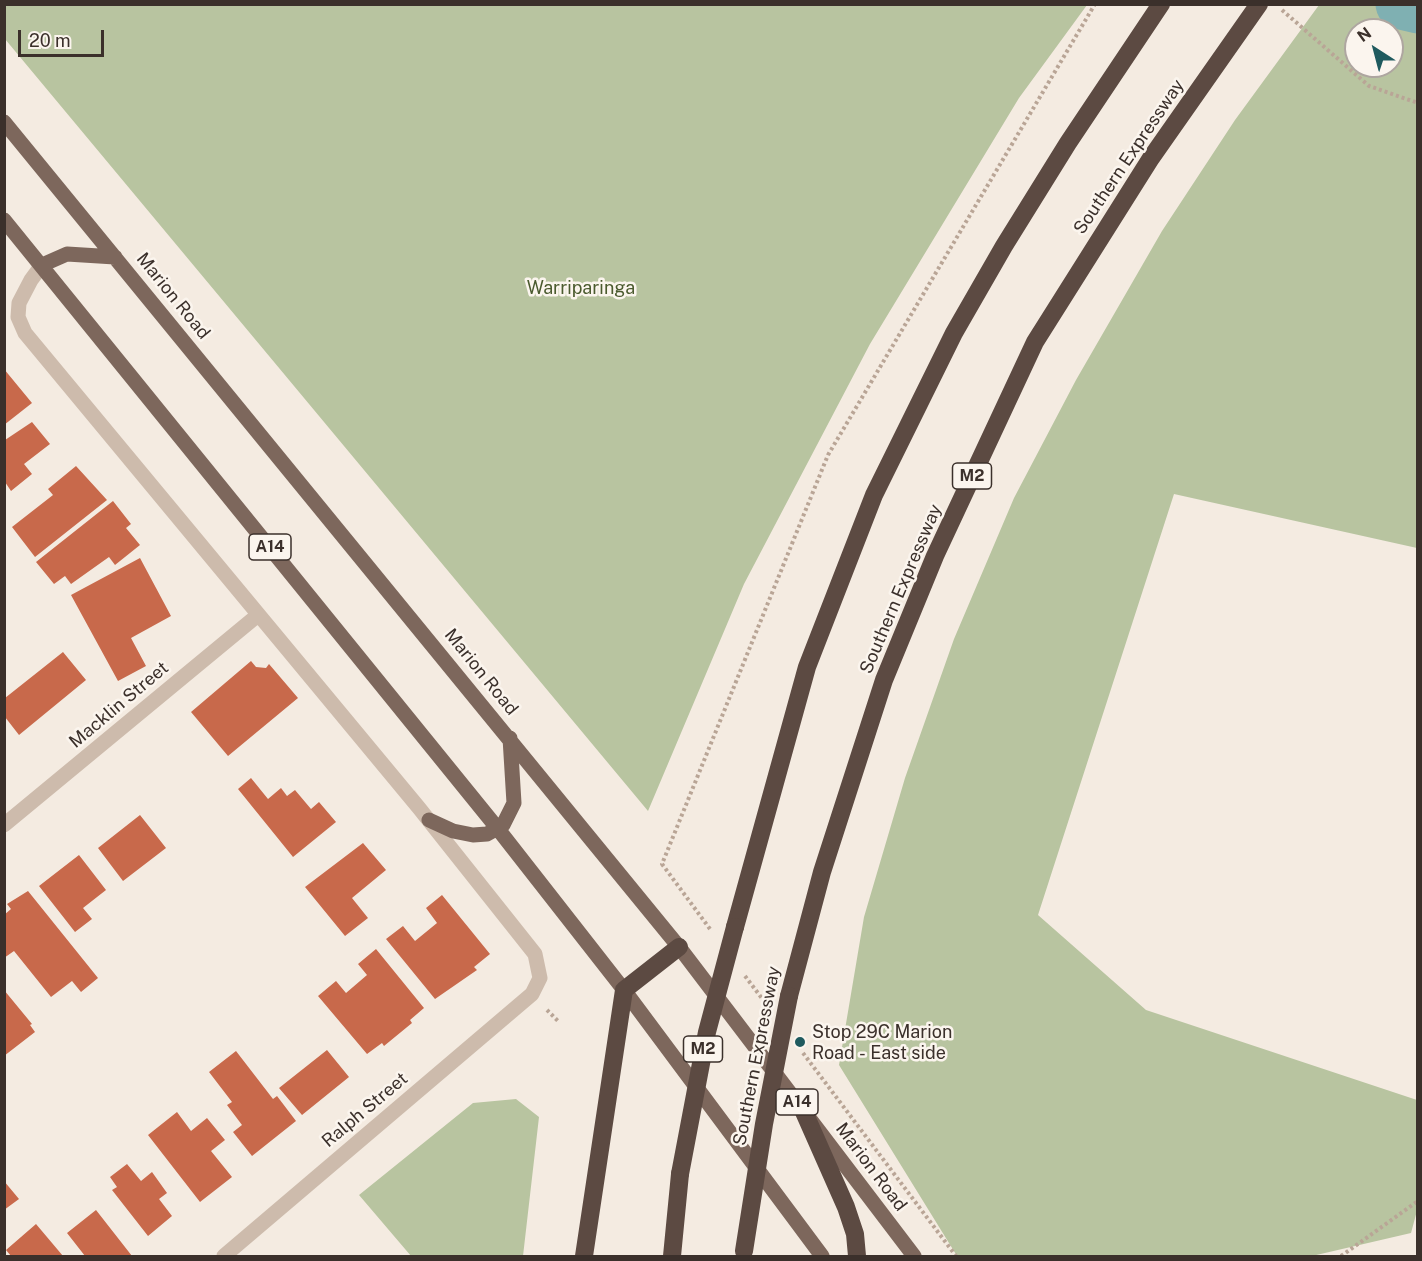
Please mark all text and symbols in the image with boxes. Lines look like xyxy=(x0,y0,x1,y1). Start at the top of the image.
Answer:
scale bar xyxy=(21,18,106,56)
north arrow xyxy=(1344,18,1404,78)
text: N xyxy=(1354,23,1375,46)
text: 20 m xyxy=(29,30,71,51)
street label: Southern Expressway xyxy=(1069,75,1189,239)
street label: Marion Road xyxy=(132,248,214,344)
park label: Warriparinga xyxy=(527,277,635,299)
road number: M2 xyxy=(952,463,992,489)
street label: Southern Expressway xyxy=(855,501,947,677)
road number: A14 xyxy=(249,534,291,560)
street label: Marion Road xyxy=(440,624,522,720)
street label: Macklin Street xyxy=(65,657,173,753)
street label: Southern Expressway xyxy=(729,965,785,1147)
place label: Stop 29C Marion Road - East side xyxy=(812,1021,952,1064)
marker: Stop 29C Marion Road - East side xyxy=(793,1035,807,1049)
road number: M2 xyxy=(684,1036,722,1062)
street label: Ralph Street xyxy=(318,1068,412,1152)
road number: A14 xyxy=(776,1089,818,1115)
street label: Marion Road xyxy=(831,1119,911,1215)

